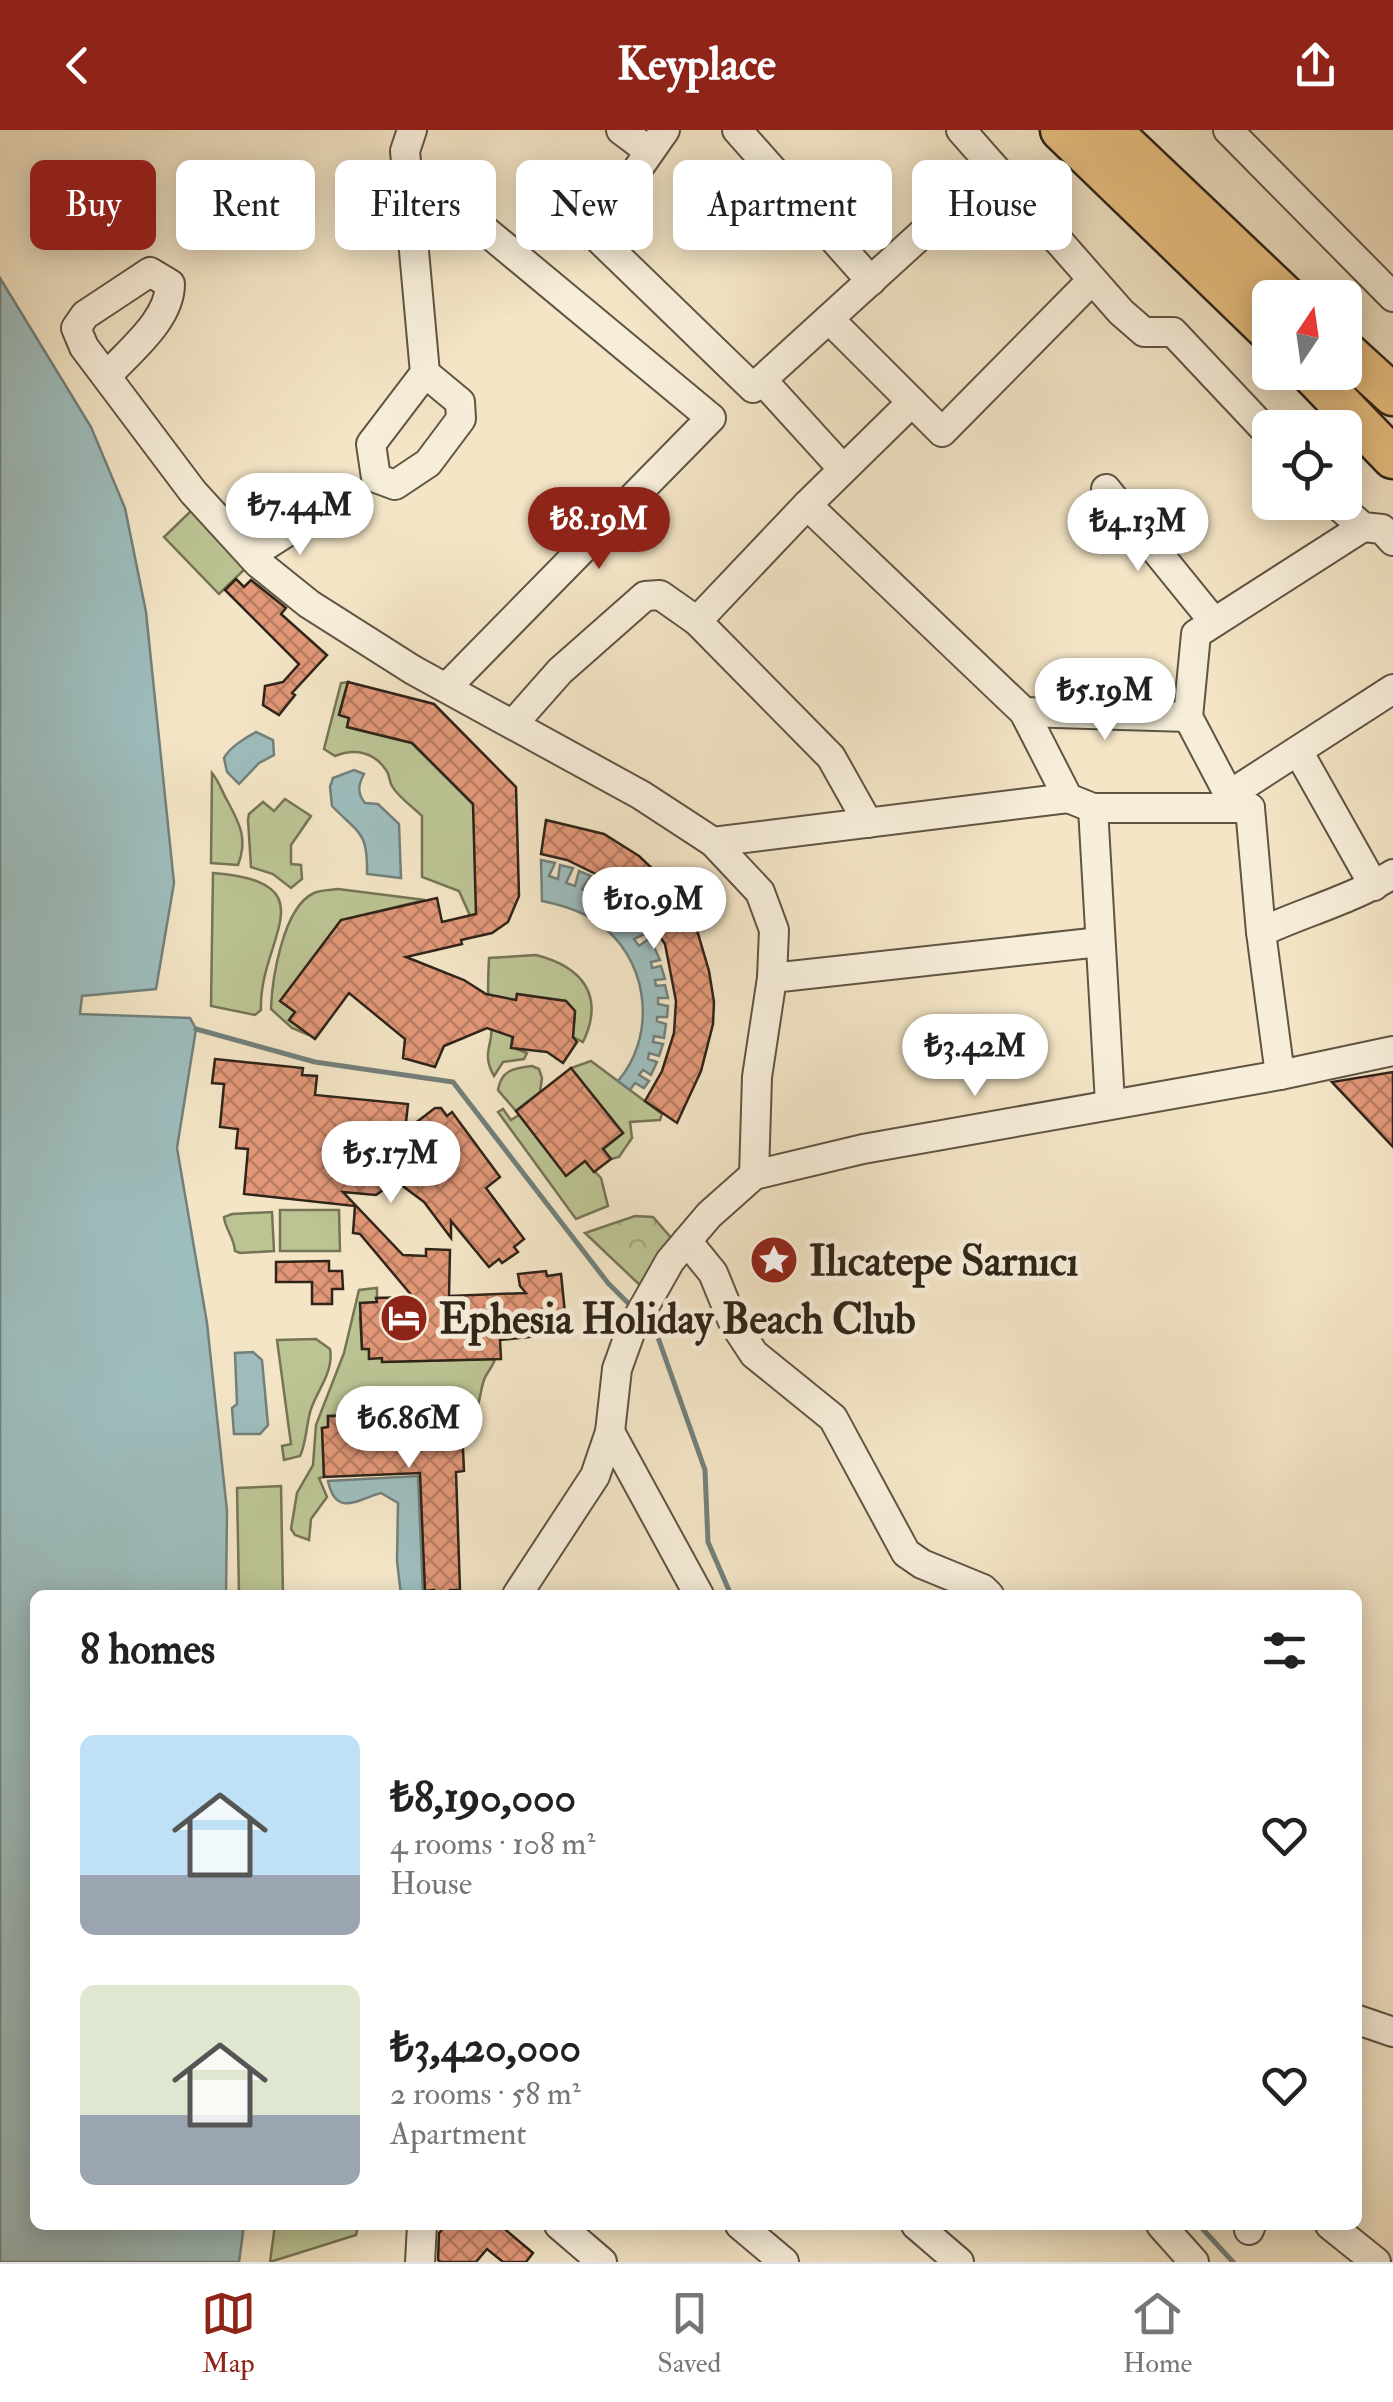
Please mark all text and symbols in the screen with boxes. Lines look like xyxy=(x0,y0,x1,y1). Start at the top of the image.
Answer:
text: Keyplace xyxy=(617,37,776,93)
icon: back xyxy=(50,38,105,93)
icon: share xyxy=(1288,38,1343,93)
chip: Buy xyxy=(30,160,156,250)
chip: Rent xyxy=(176,160,315,250)
chip: Filters xyxy=(335,160,496,250)
chip: New xyxy=(516,160,653,250)
chip: Apartment xyxy=(673,160,892,250)
chip: House xyxy=(912,160,1072,250)
north arrow xyxy=(1252,280,1362,390)
map controls xyxy=(1252,280,1362,520)
button: locate xyxy=(1252,410,1362,520)
pin: ₺7.44M xyxy=(219,473,381,558)
text: ₺7.44M xyxy=(248,485,352,525)
pin: ₺8.19M xyxy=(518,487,680,572)
pin: ₺4.13M xyxy=(1057,489,1219,574)
text: ₺8.19M xyxy=(550,499,648,539)
text: ₺4.13M xyxy=(1089,501,1187,541)
pin: ₺5.19M xyxy=(1024,658,1186,743)
text: ₺5.19M xyxy=(1057,670,1153,710)
pin: ₺10.9M xyxy=(573,867,735,952)
text: ₺10.9M xyxy=(604,879,704,919)
pin: ₺3.42M xyxy=(894,1014,1056,1099)
text: ₺3.42M xyxy=(924,1026,1026,1066)
pin: ₺5.17M xyxy=(310,1121,472,1206)
text: ₺5.17M xyxy=(343,1133,439,1173)
place icon: Ilıcatepe Sarnıcı xyxy=(748,1234,800,1286)
place label: Ilıcatepe Sarnıcı xyxy=(809,1236,1078,1288)
hotel icon: Ephesia Holiday Beach Club xyxy=(378,1292,430,1344)
place label: Ephesia Holiday Beach Club xyxy=(439,1294,916,1347)
pin: ₺6.86M xyxy=(328,1386,490,1471)
text: ₺6.86M xyxy=(358,1398,460,1438)
icon: filters xyxy=(1257,1623,1312,1678)
text: 8 homes xyxy=(80,1624,215,1676)
text: ₺8,190,000 xyxy=(390,1772,576,1824)
icon: home xyxy=(160,1775,280,1895)
icon: heart xyxy=(1257,1808,1312,1863)
text: 4 rooms · 108 m² xyxy=(390,1824,595,1864)
text: House xyxy=(390,1864,472,1904)
text: ₺3,420,000 xyxy=(390,2022,581,2074)
icon: home xyxy=(160,2025,280,2145)
icon: heart xyxy=(1257,2058,1312,2113)
text: 2 rooms · 58 m² xyxy=(390,2074,581,2114)
text: Apartment xyxy=(390,2114,527,2154)
tab: Map xyxy=(201,2286,256,2381)
tab: Saved xyxy=(657,2286,721,2381)
tab: Home xyxy=(1123,2286,1192,2381)

